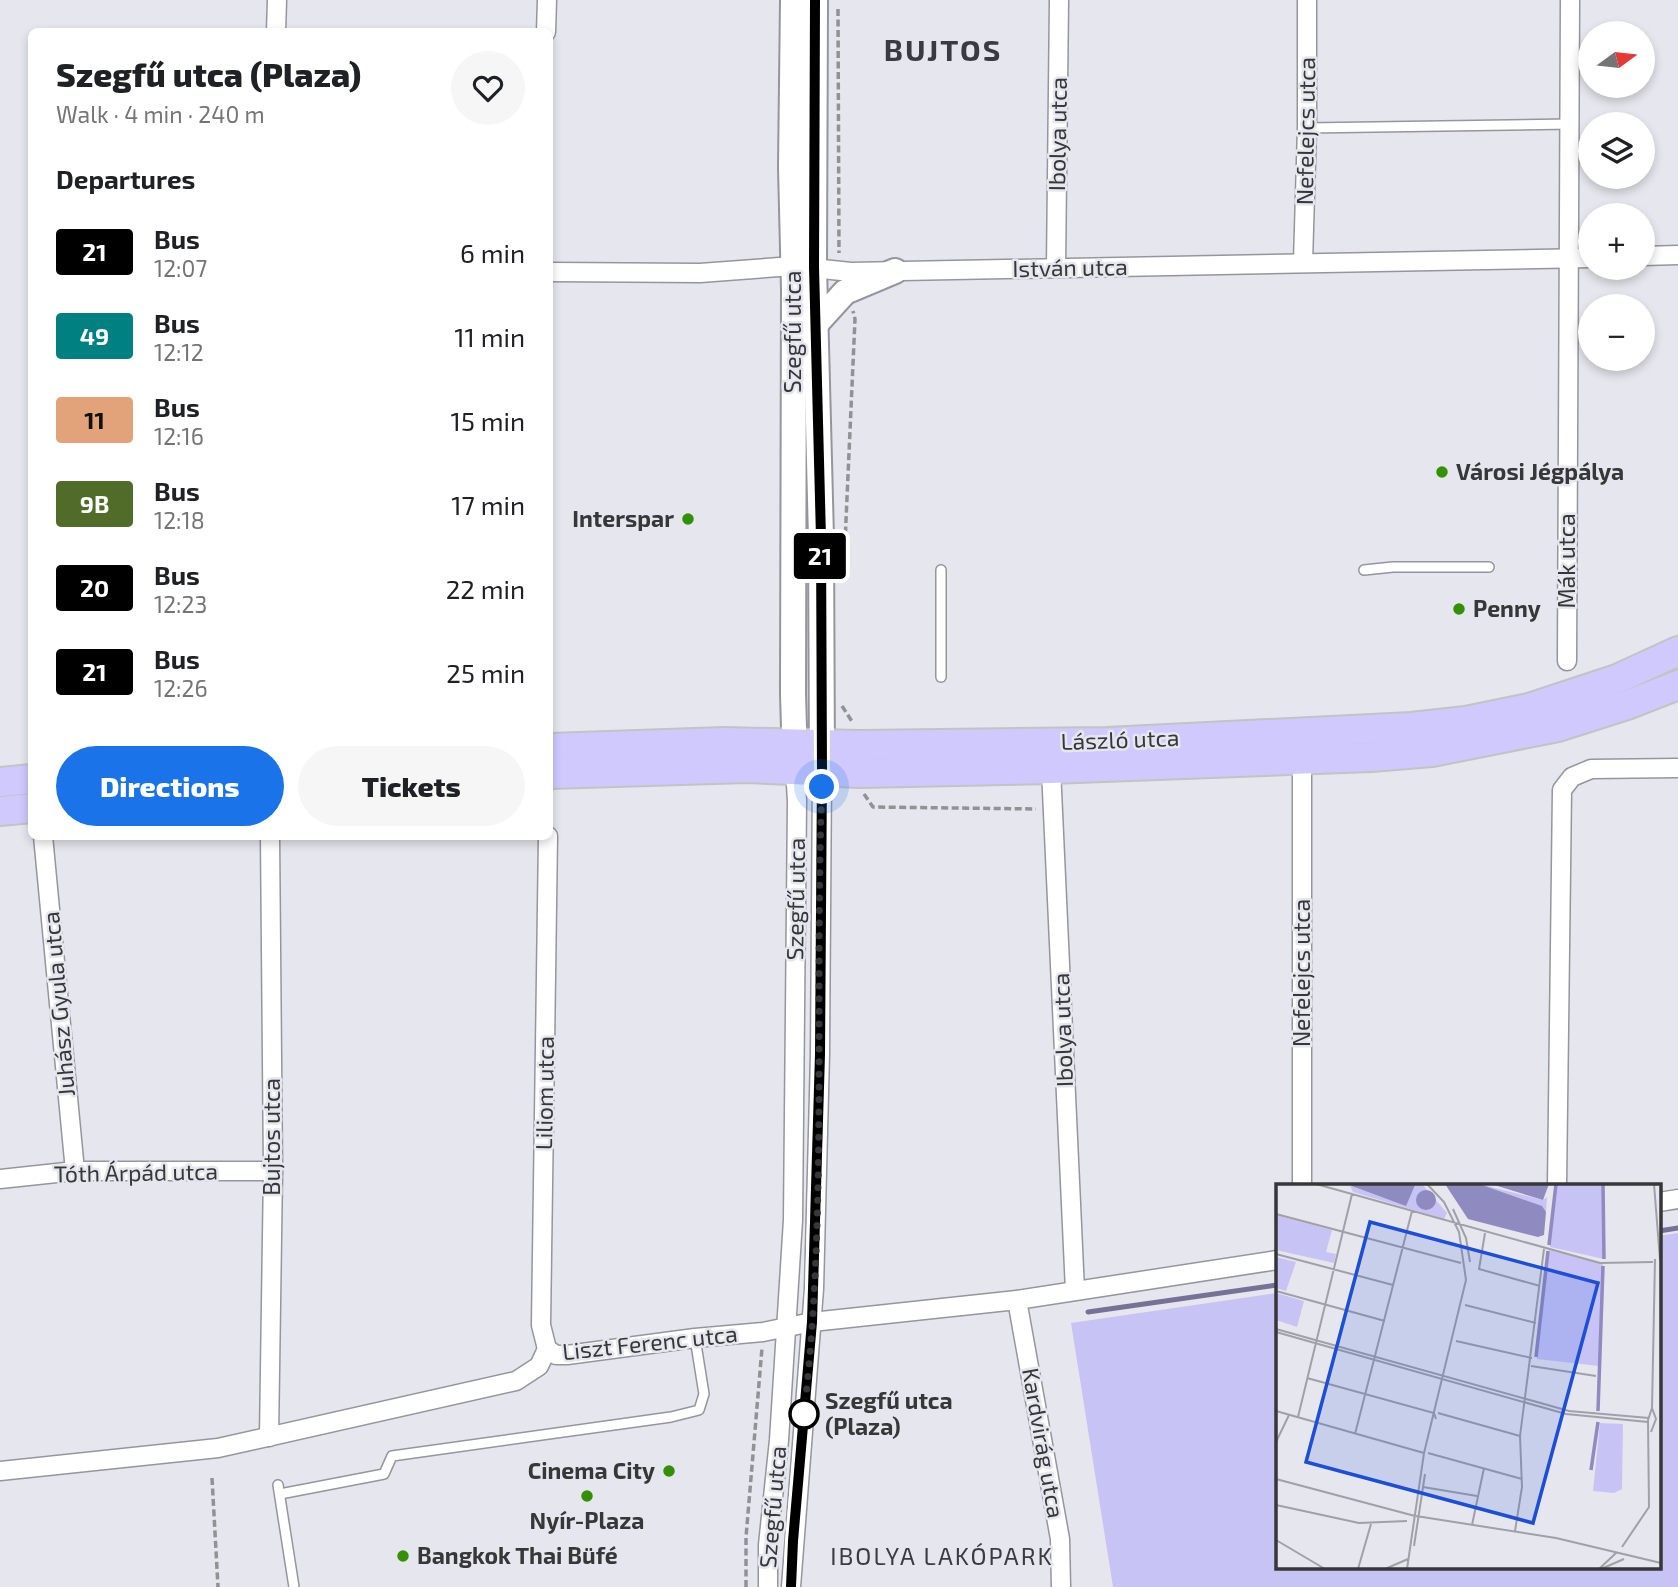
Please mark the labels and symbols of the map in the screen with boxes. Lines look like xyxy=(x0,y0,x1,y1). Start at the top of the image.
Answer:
north arrow xyxy=(1578,21,1656,98)
district label: BUJTOS xyxy=(884,31,1002,67)
street label: Nefelejcs utca xyxy=(1290,57,1320,205)
street label: Ibolya utca xyxy=(1042,77,1072,191)
street label: István utca xyxy=(1012,252,1128,282)
street label: Szegfű utca xyxy=(778,271,806,393)
place label: Városi Jégpálya xyxy=(1456,457,1624,485)
marker: Városi Jégpálya xyxy=(1434,464,1450,480)
place label: Interspar xyxy=(572,504,674,532)
marker: Interspar xyxy=(680,511,696,527)
street label: Mák utca xyxy=(1552,513,1580,609)
line badge: 21 xyxy=(788,533,852,579)
place label: Penny xyxy=(1473,594,1541,622)
marker: Penny xyxy=(1451,601,1467,617)
street label: László utca xyxy=(1060,723,1180,755)
your location xyxy=(804,769,839,804)
street label: Szegfű utca xyxy=(780,837,810,960)
street label: Nefelejcs utca xyxy=(1287,899,1315,1047)
street label: Juhász Gyula utca xyxy=(36,910,80,1098)
street label: Ibolya utca xyxy=(1046,973,1078,1088)
street label: Liliom utca xyxy=(529,1036,559,1150)
street label: Bujtos utca xyxy=(257,1078,285,1196)
street label: Tóth Árpád utca xyxy=(54,1157,218,1187)
inset map xyxy=(1276,1184,1660,1570)
street label: Liszt Ferenc utca xyxy=(561,1319,739,1365)
street label: Kardvirág utca xyxy=(1017,1366,1071,1520)
place label: Szegfű utca (Plaza) xyxy=(825,1386,953,1440)
marker: Szegfű utca (Plaza) xyxy=(789,1399,819,1429)
street label: Szegfű utca xyxy=(753,1445,791,1569)
place label: Cinema City xyxy=(528,1456,655,1484)
marker: Cinema City xyxy=(661,1463,677,1479)
marker: Nyír-Plaza xyxy=(579,1488,595,1504)
place label: Nyír-Plaza xyxy=(530,1506,644,1534)
place label: Bangkok Thai Büfé xyxy=(417,1541,618,1569)
district label: IBOLYA LAKÓPARK xyxy=(830,1541,1054,1570)
marker: Bangkok Thai Büfé xyxy=(395,1548,411,1564)

